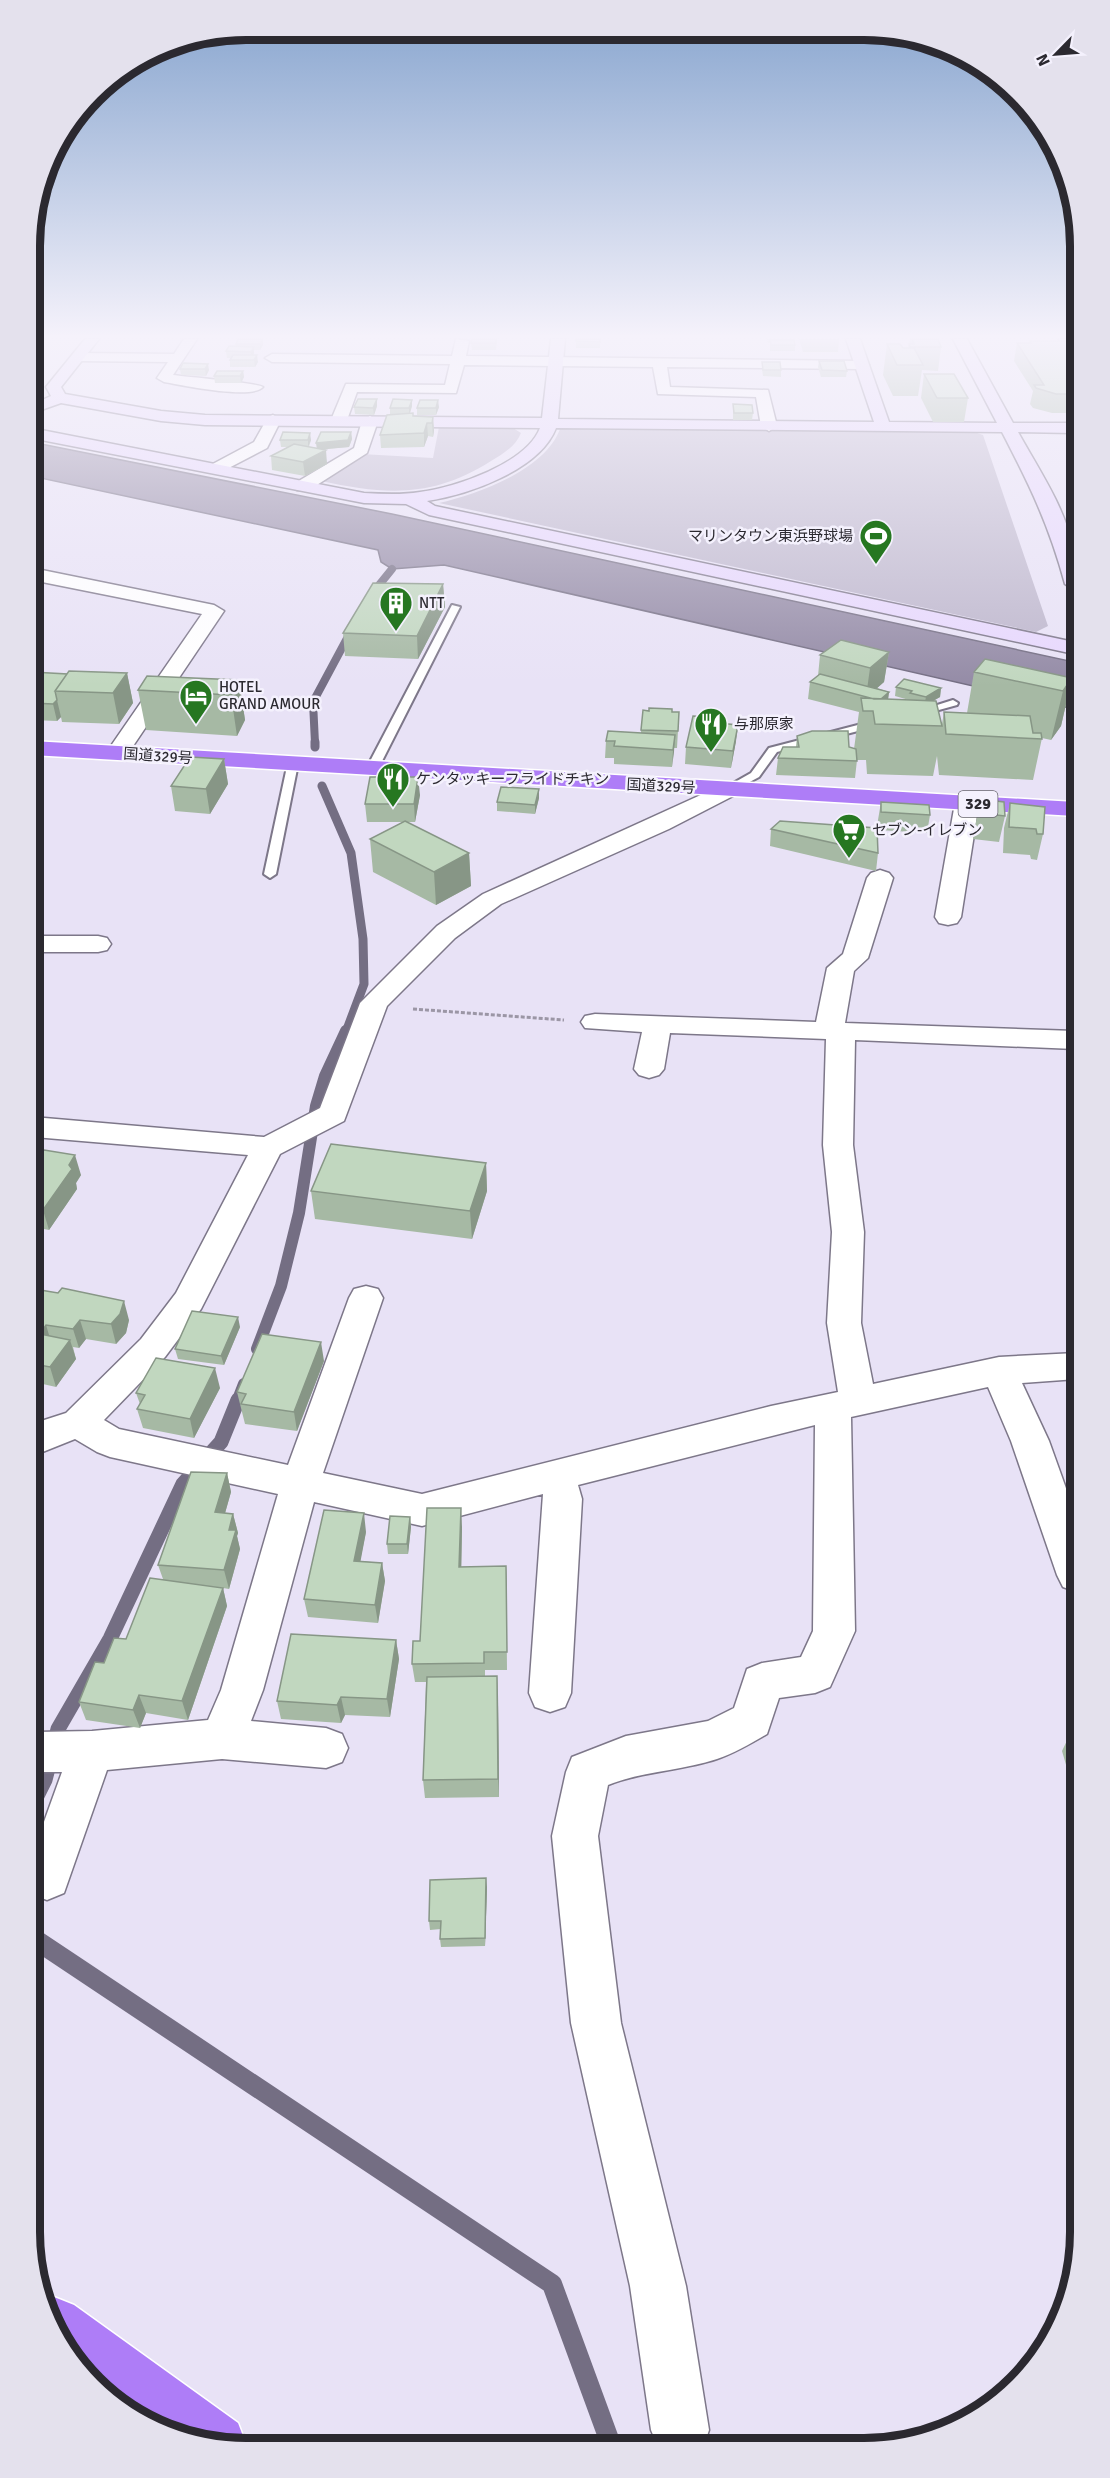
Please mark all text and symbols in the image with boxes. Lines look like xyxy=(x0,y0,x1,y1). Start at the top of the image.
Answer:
north arrow xyxy=(1026,24,1086,84)
text: N xyxy=(1032,51,1055,69)
sports icon: マリンタウン東浜野球場 xyxy=(858,518,894,565)
place label: マリンタウン東浜野球場 xyxy=(688,527,853,545)
building icon: NTT xyxy=(378,585,414,632)
place label: NTT xyxy=(419,594,445,612)
hotel icon: HOTEL GRAND AMOUR xyxy=(178,678,214,725)
place label: HOTEL GRAND AMOUR xyxy=(219,678,320,713)
restaurant icon: 与那原家 xyxy=(693,706,729,753)
place label: 与那原家 xyxy=(734,715,794,733)
street label: 国道329号 xyxy=(123,745,193,767)
restaurant icon: ケンタッキーフライドチキン xyxy=(375,761,411,808)
place label: ケンタッキーフライドチキン xyxy=(416,770,609,788)
street label: 国道329号 xyxy=(626,775,696,797)
road number: 329 xyxy=(958,791,998,817)
supermarket icon: セブン-イレブン xyxy=(831,812,867,859)
place label: セブン-イレブン xyxy=(872,821,982,839)

